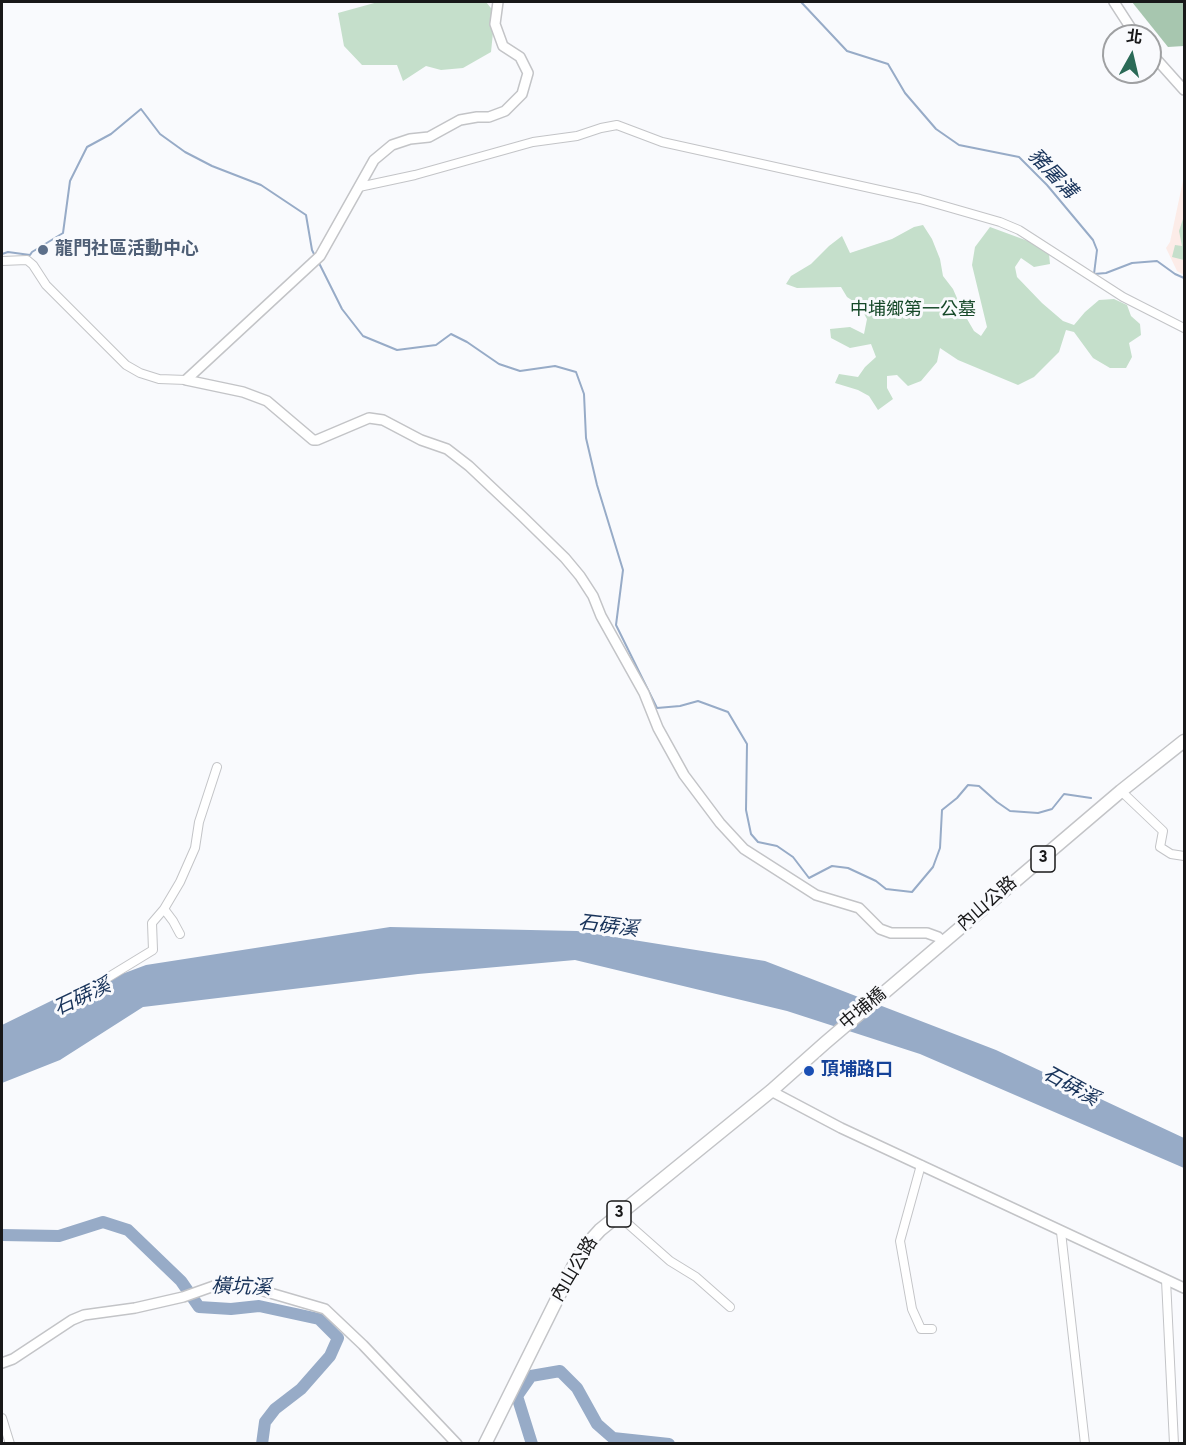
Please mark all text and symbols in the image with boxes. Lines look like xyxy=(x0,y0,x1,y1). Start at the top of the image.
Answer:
north arrow xyxy=(1102,24,1162,84)
text: 北 xyxy=(1125,27,1144,49)
water label: 豬屠溝 xyxy=(1022,145,1080,205)
place label: 龍門社區活動中心 xyxy=(55,239,199,261)
marker: 龍門社區活動中心 xyxy=(36,243,50,257)
park label: 中埔鄉第一公墓 xyxy=(850,300,976,322)
road number: 3 xyxy=(1031,846,1055,872)
street label: 內山公路 xyxy=(954,873,1022,937)
water label: 石硦溪 xyxy=(577,912,639,944)
water label: 石硦溪 xyxy=(51,975,115,1023)
street label: 中埔橋 xyxy=(836,984,892,1036)
place label: 頂埔路口 xyxy=(821,1060,893,1082)
water label: 石硦溪 xyxy=(1038,1063,1102,1113)
marker: 頂埔路口 xyxy=(802,1064,816,1078)
road number: 3 xyxy=(607,1201,631,1227)
street label: 內山公路 xyxy=(548,1234,604,1306)
water label: 橫坑溪 xyxy=(211,1276,271,1302)

